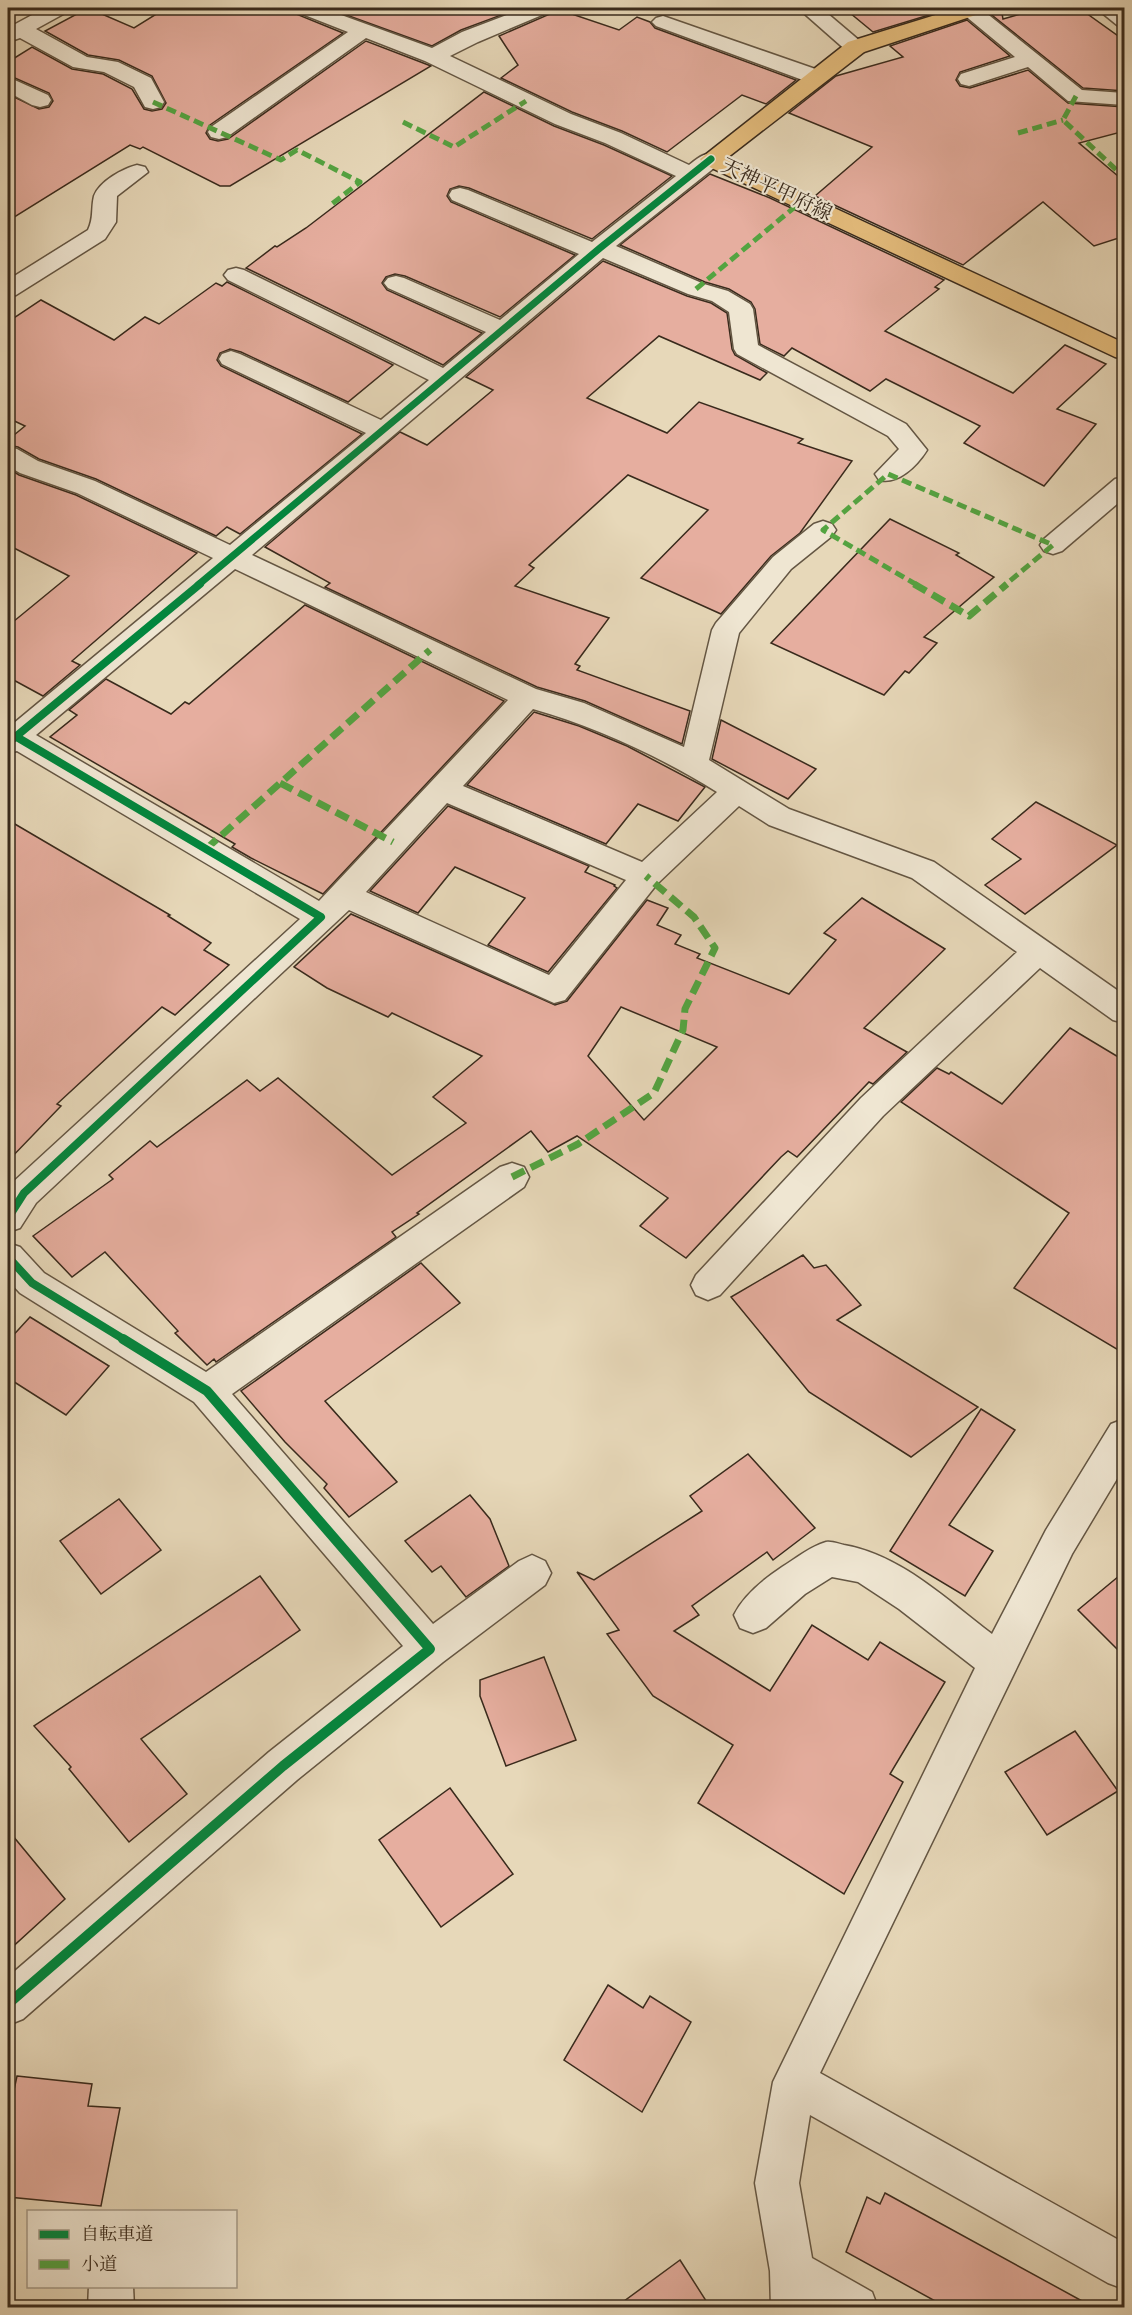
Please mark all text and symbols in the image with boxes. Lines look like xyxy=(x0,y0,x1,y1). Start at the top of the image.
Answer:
street label: 天神平甲府線 xyxy=(717,152,837,226)
legend xyxy=(27,2210,237,2288)
text: 自転車道 xyxy=(81,2222,153,2245)
text: 小道 xyxy=(81,2252,117,2275)

